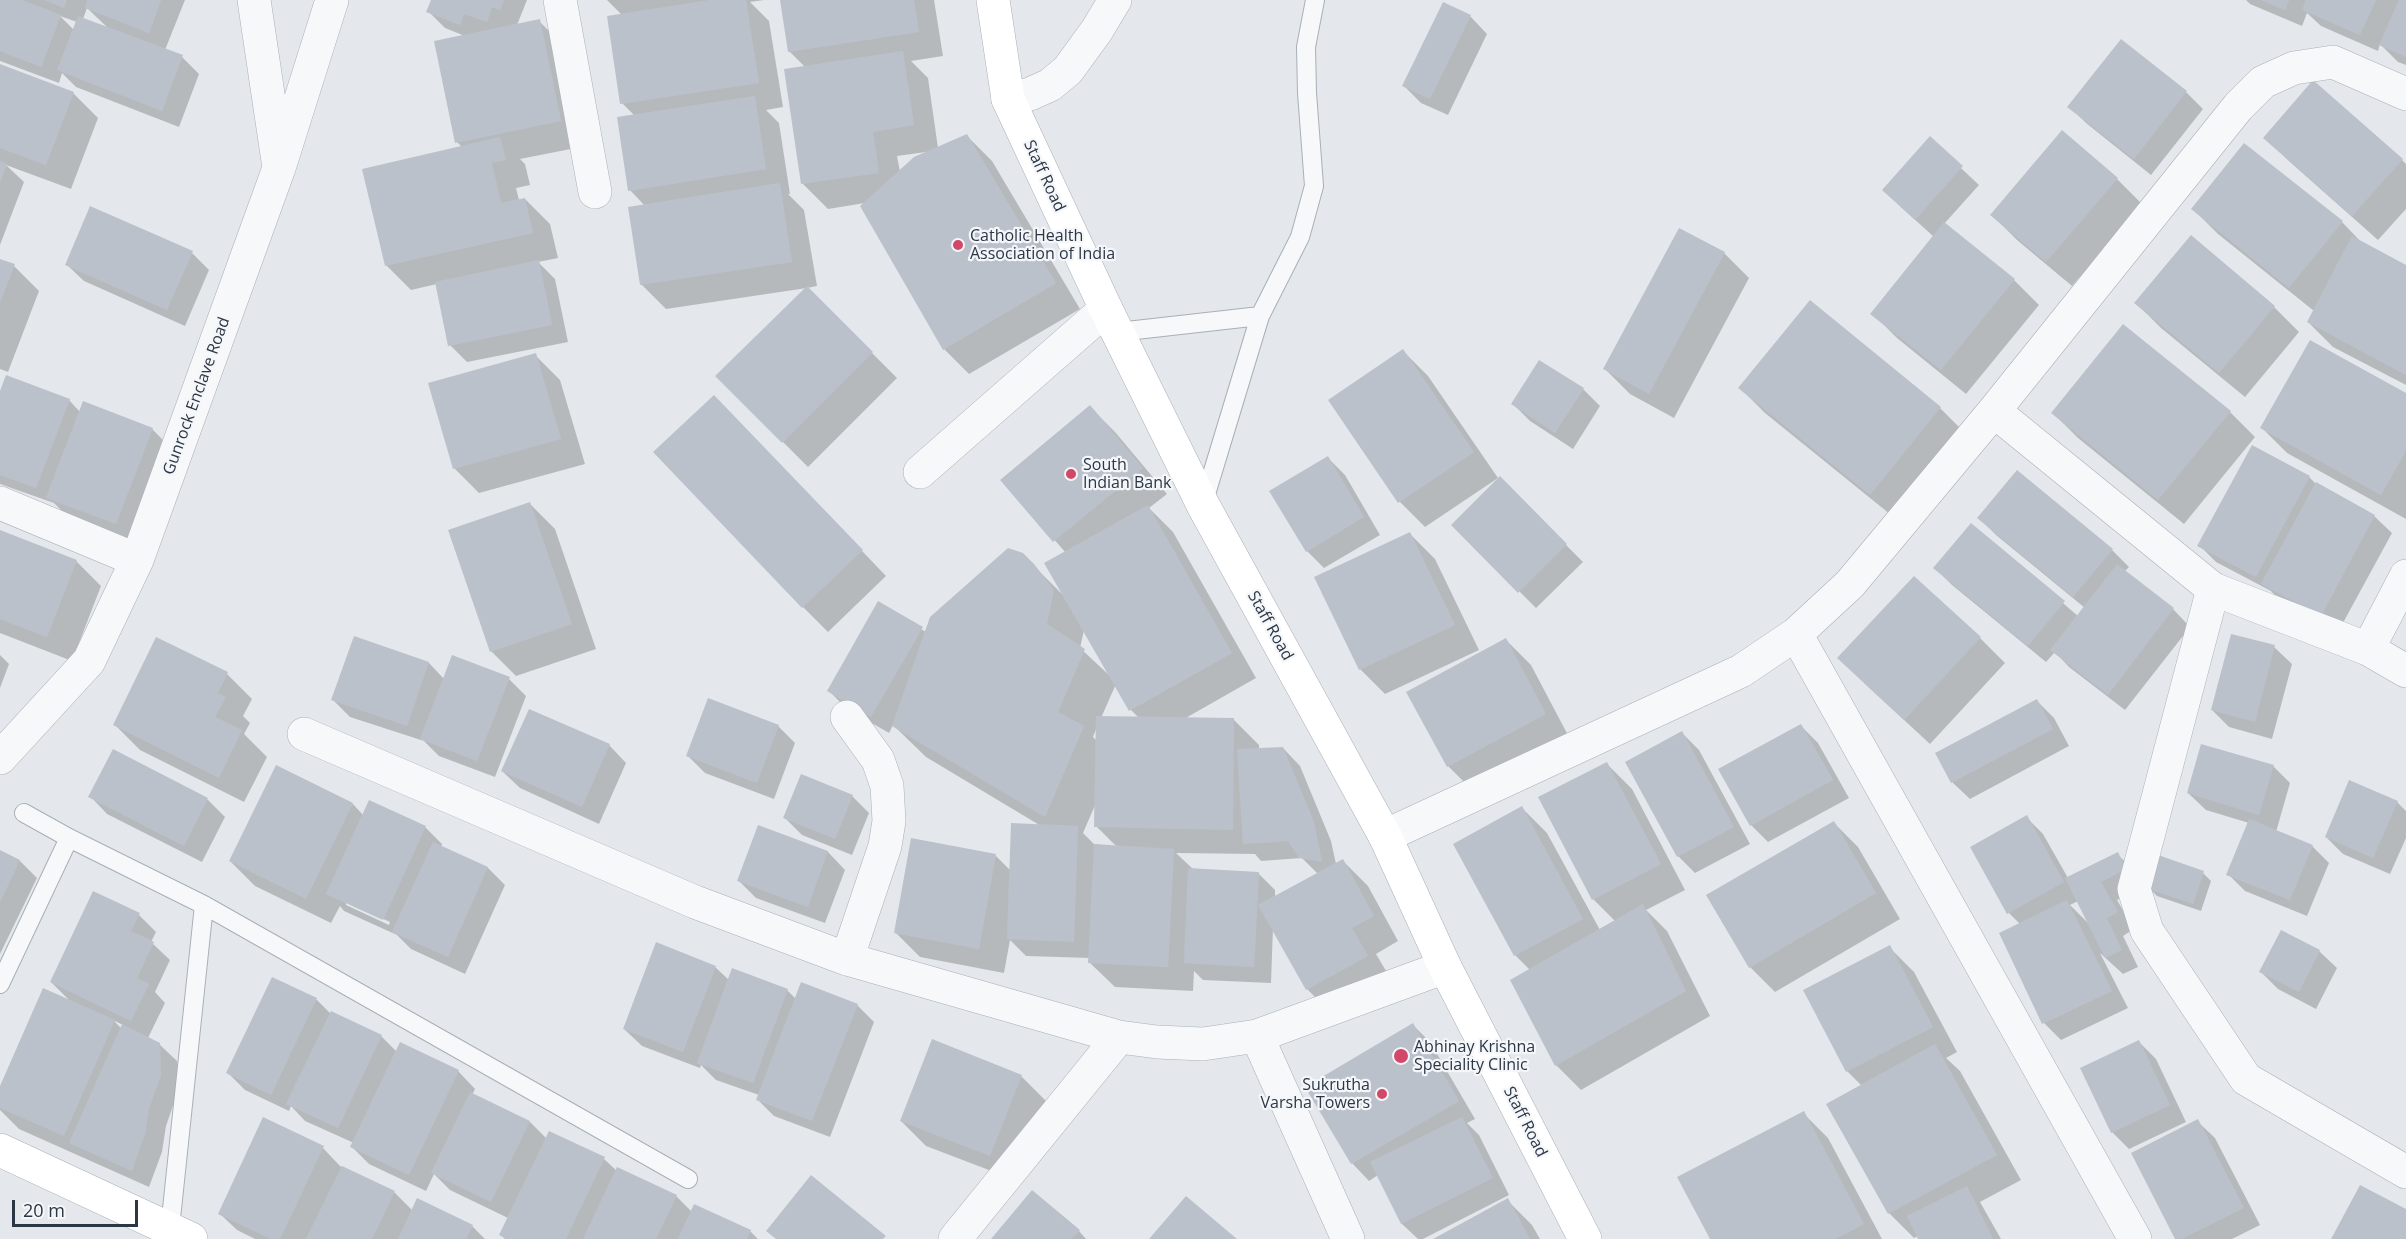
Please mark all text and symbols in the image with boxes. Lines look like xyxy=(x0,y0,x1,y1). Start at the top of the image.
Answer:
street label: Staff Road xyxy=(1019,137,1069,215)
place label: Catholic Health Association of India xyxy=(970,226,1115,264)
marker: Catholic Health Association of India xyxy=(951,238,965,252)
street label: Gunrock Enclave Road xyxy=(160,315,234,477)
place label: South Indian Bank xyxy=(1083,455,1171,493)
marker: South Indian Bank xyxy=(1064,467,1078,481)
street label: Staff Road xyxy=(1243,588,1297,664)
place label: Abhinay Krishna Speciality Clinic xyxy=(1414,1037,1535,1075)
marker: Abhinay Krishna Speciality Clinic xyxy=(1392,1047,1410,1065)
place label: Sukrutha Varsha Towers xyxy=(1261,1075,1370,1113)
street label: Staff Road xyxy=(1499,1084,1551,1160)
marker: Sukrutha Varsha Towers xyxy=(1375,1087,1389,1101)
scale bar xyxy=(15,1188,141,1226)
text: 20 m xyxy=(23,1198,65,1222)

